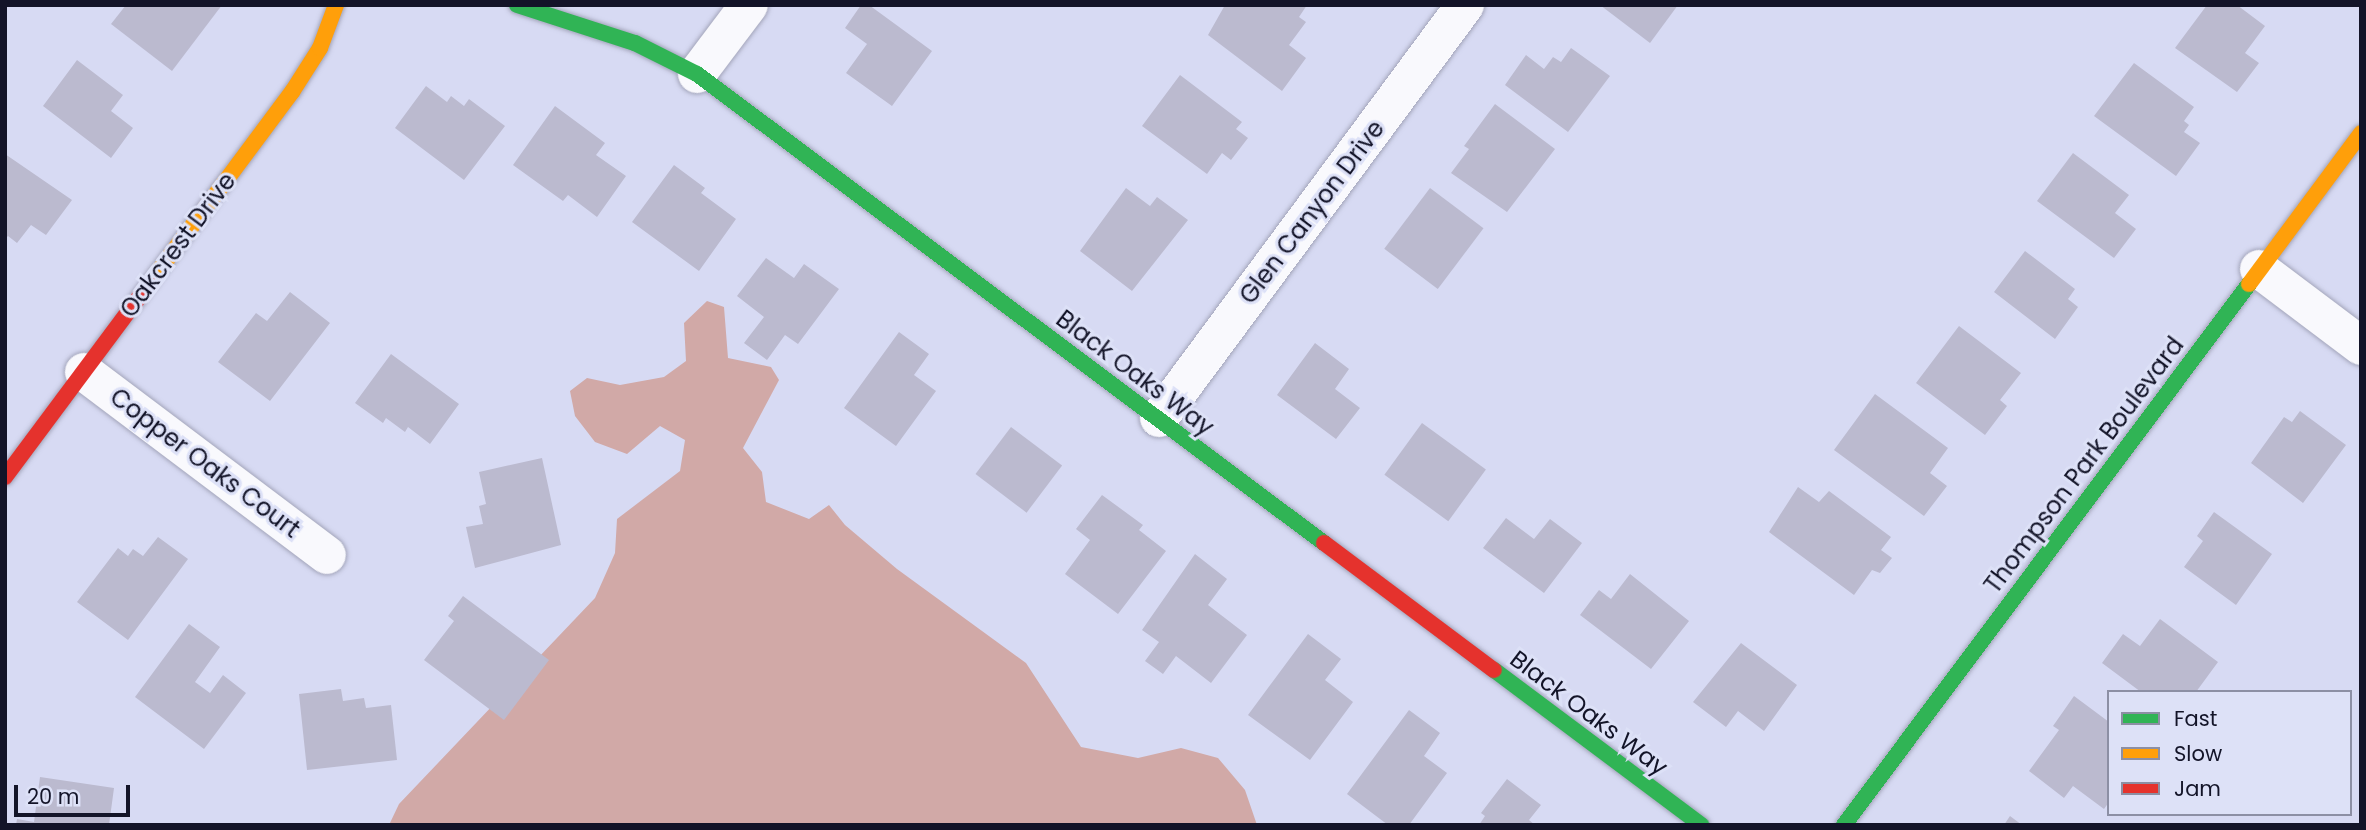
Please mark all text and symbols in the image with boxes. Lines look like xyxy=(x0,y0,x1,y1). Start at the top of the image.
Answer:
street label: Glen Canyon Drive xyxy=(1234,115,1390,309)
street label: Oakcrest Drive xyxy=(114,167,242,323)
street label: Black Oaks Way xyxy=(1051,304,1219,442)
street label: Thompson Park Boulevard xyxy=(1978,331,2190,599)
street label: Copper Oaks Court xyxy=(105,382,305,544)
street label: Black Oaks Way xyxy=(1505,644,1673,782)
legend xyxy=(2107,690,2352,816)
text: Fast xyxy=(2174,704,2217,733)
text: Slow xyxy=(2174,739,2222,768)
scale bar xyxy=(18,770,133,814)
text: Jam xyxy=(2174,774,2221,803)
text: 20 m xyxy=(27,782,80,811)

